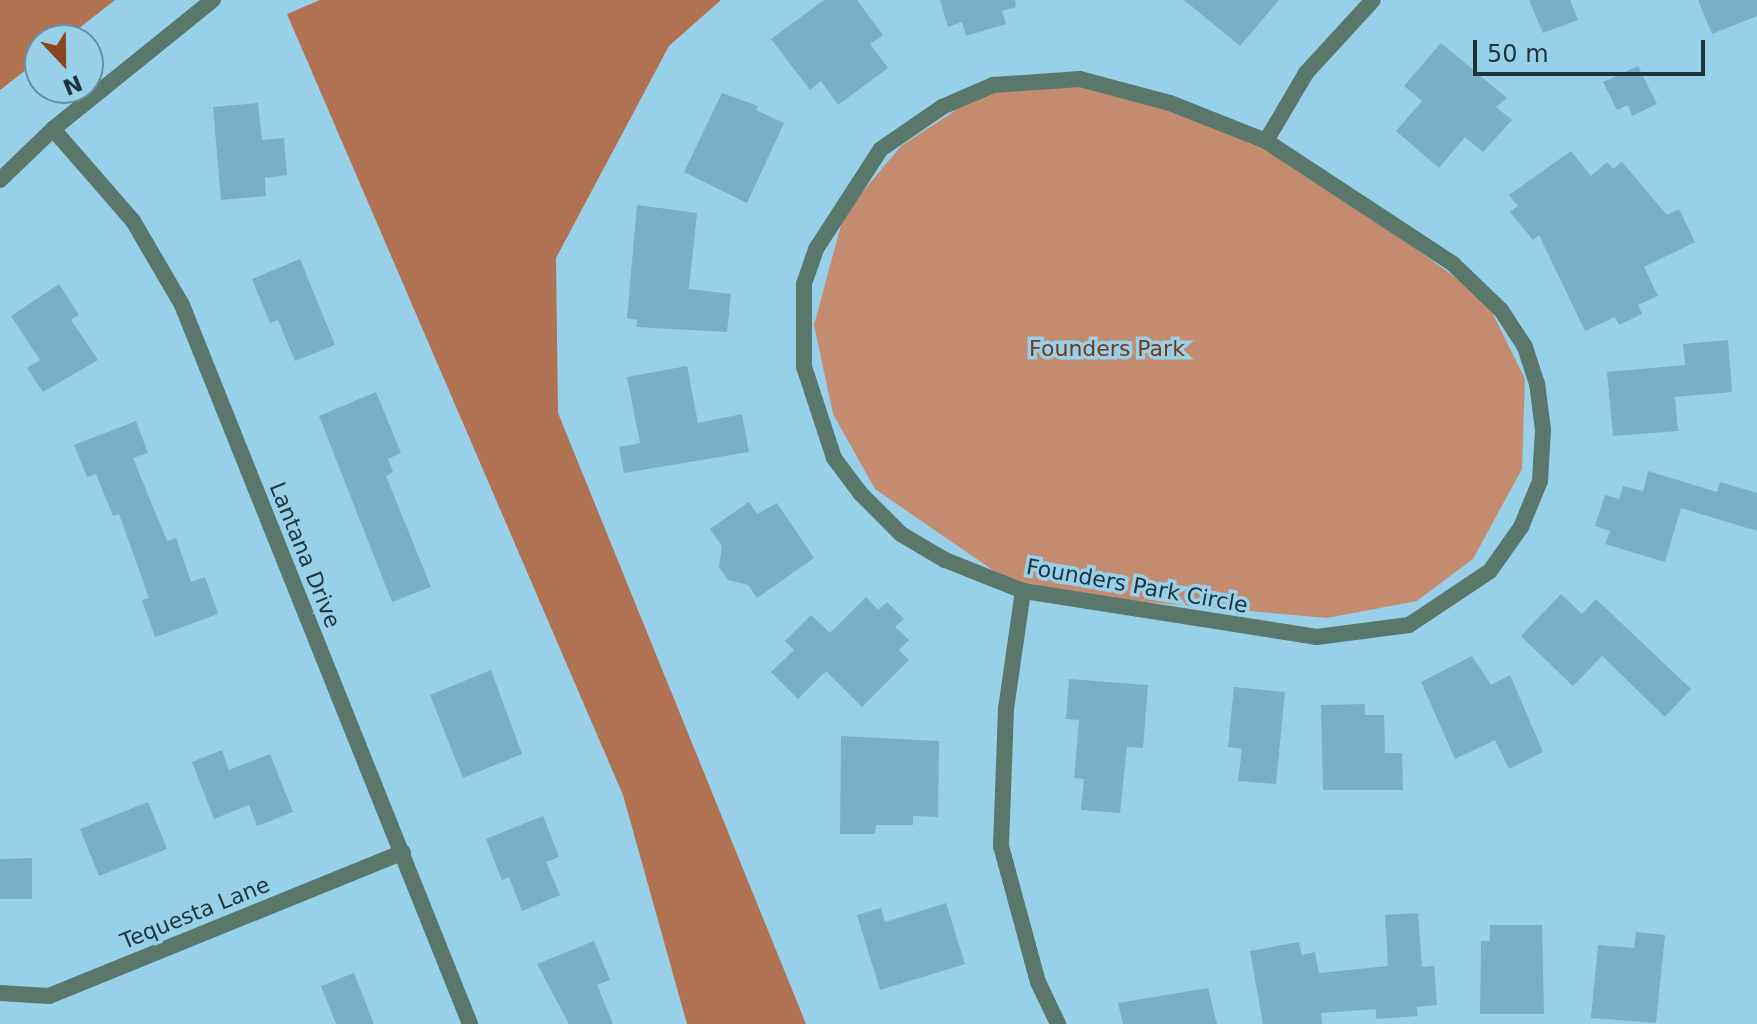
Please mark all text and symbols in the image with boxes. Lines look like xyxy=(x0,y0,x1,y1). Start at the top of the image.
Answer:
north arrow xyxy=(24,24,104,104)
scale bar xyxy=(1477,24,1709,74)
text: 50 m xyxy=(1487,40,1549,68)
text: N xyxy=(59,70,86,100)
park label: Founders Park xyxy=(1029,336,1185,362)
street label: Lantana Drive xyxy=(264,478,346,632)
street label: Founders Park Circle xyxy=(1024,554,1250,618)
street label: Tequesta Lane xyxy=(117,871,273,955)

